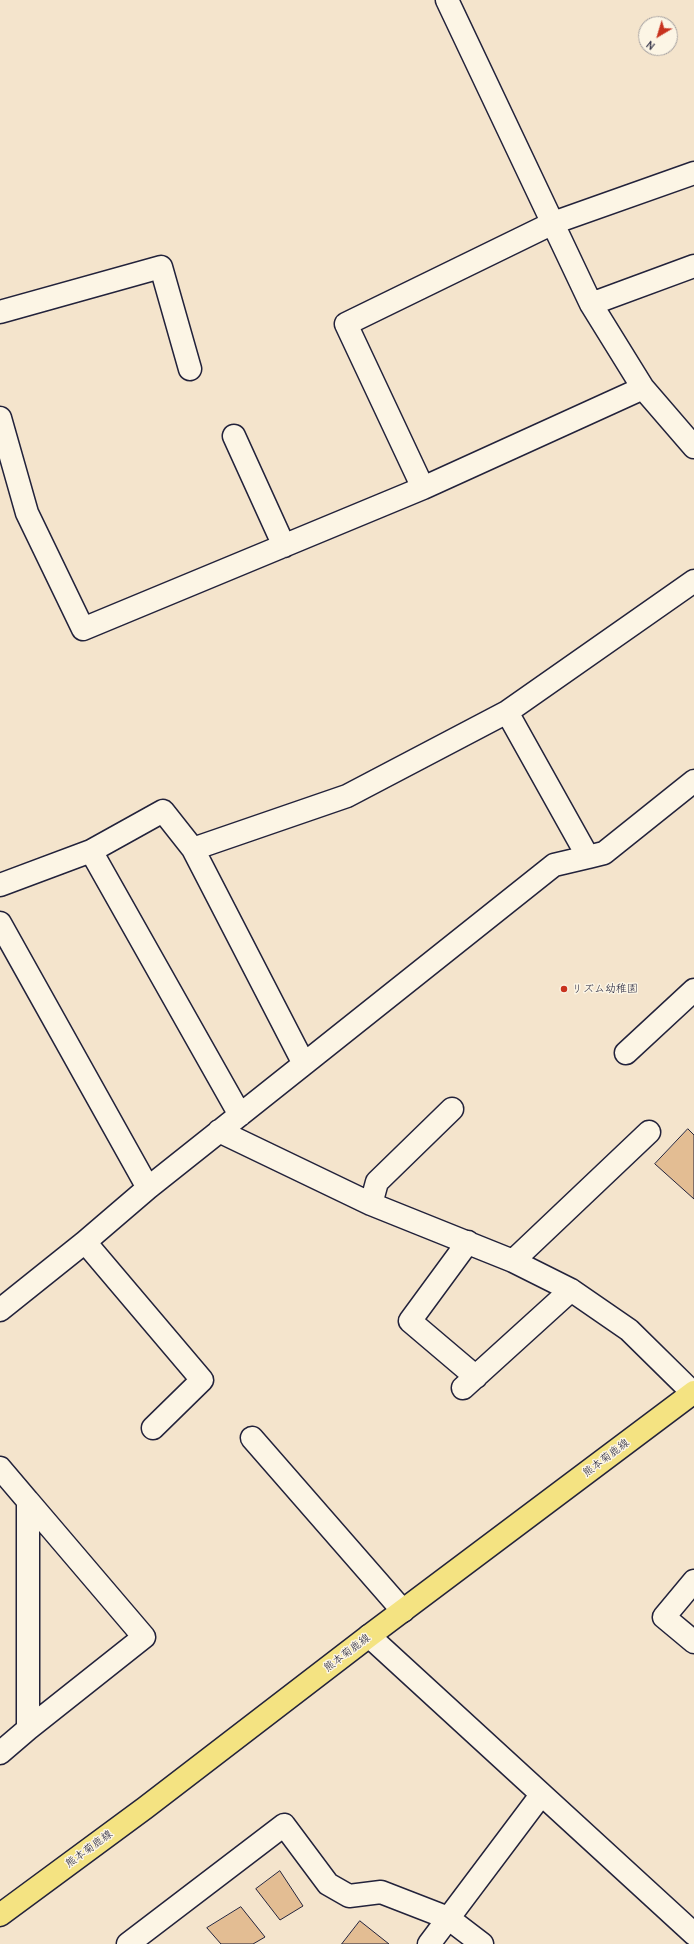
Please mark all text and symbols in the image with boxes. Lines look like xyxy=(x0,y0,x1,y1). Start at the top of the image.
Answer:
north arrow xyxy=(638,16,678,56)
text: N xyxy=(644,38,658,52)
place label: リズム幼稚園 xyxy=(572,982,638,996)
marker: リズム幼稚園 xyxy=(559,984,569,994)
street label: 熊本菊鹿線 xyxy=(580,1436,632,1480)
street label: 熊本菊鹿線 xyxy=(321,1631,373,1675)
street label: 熊本菊鹿線 xyxy=(63,1827,115,1871)

